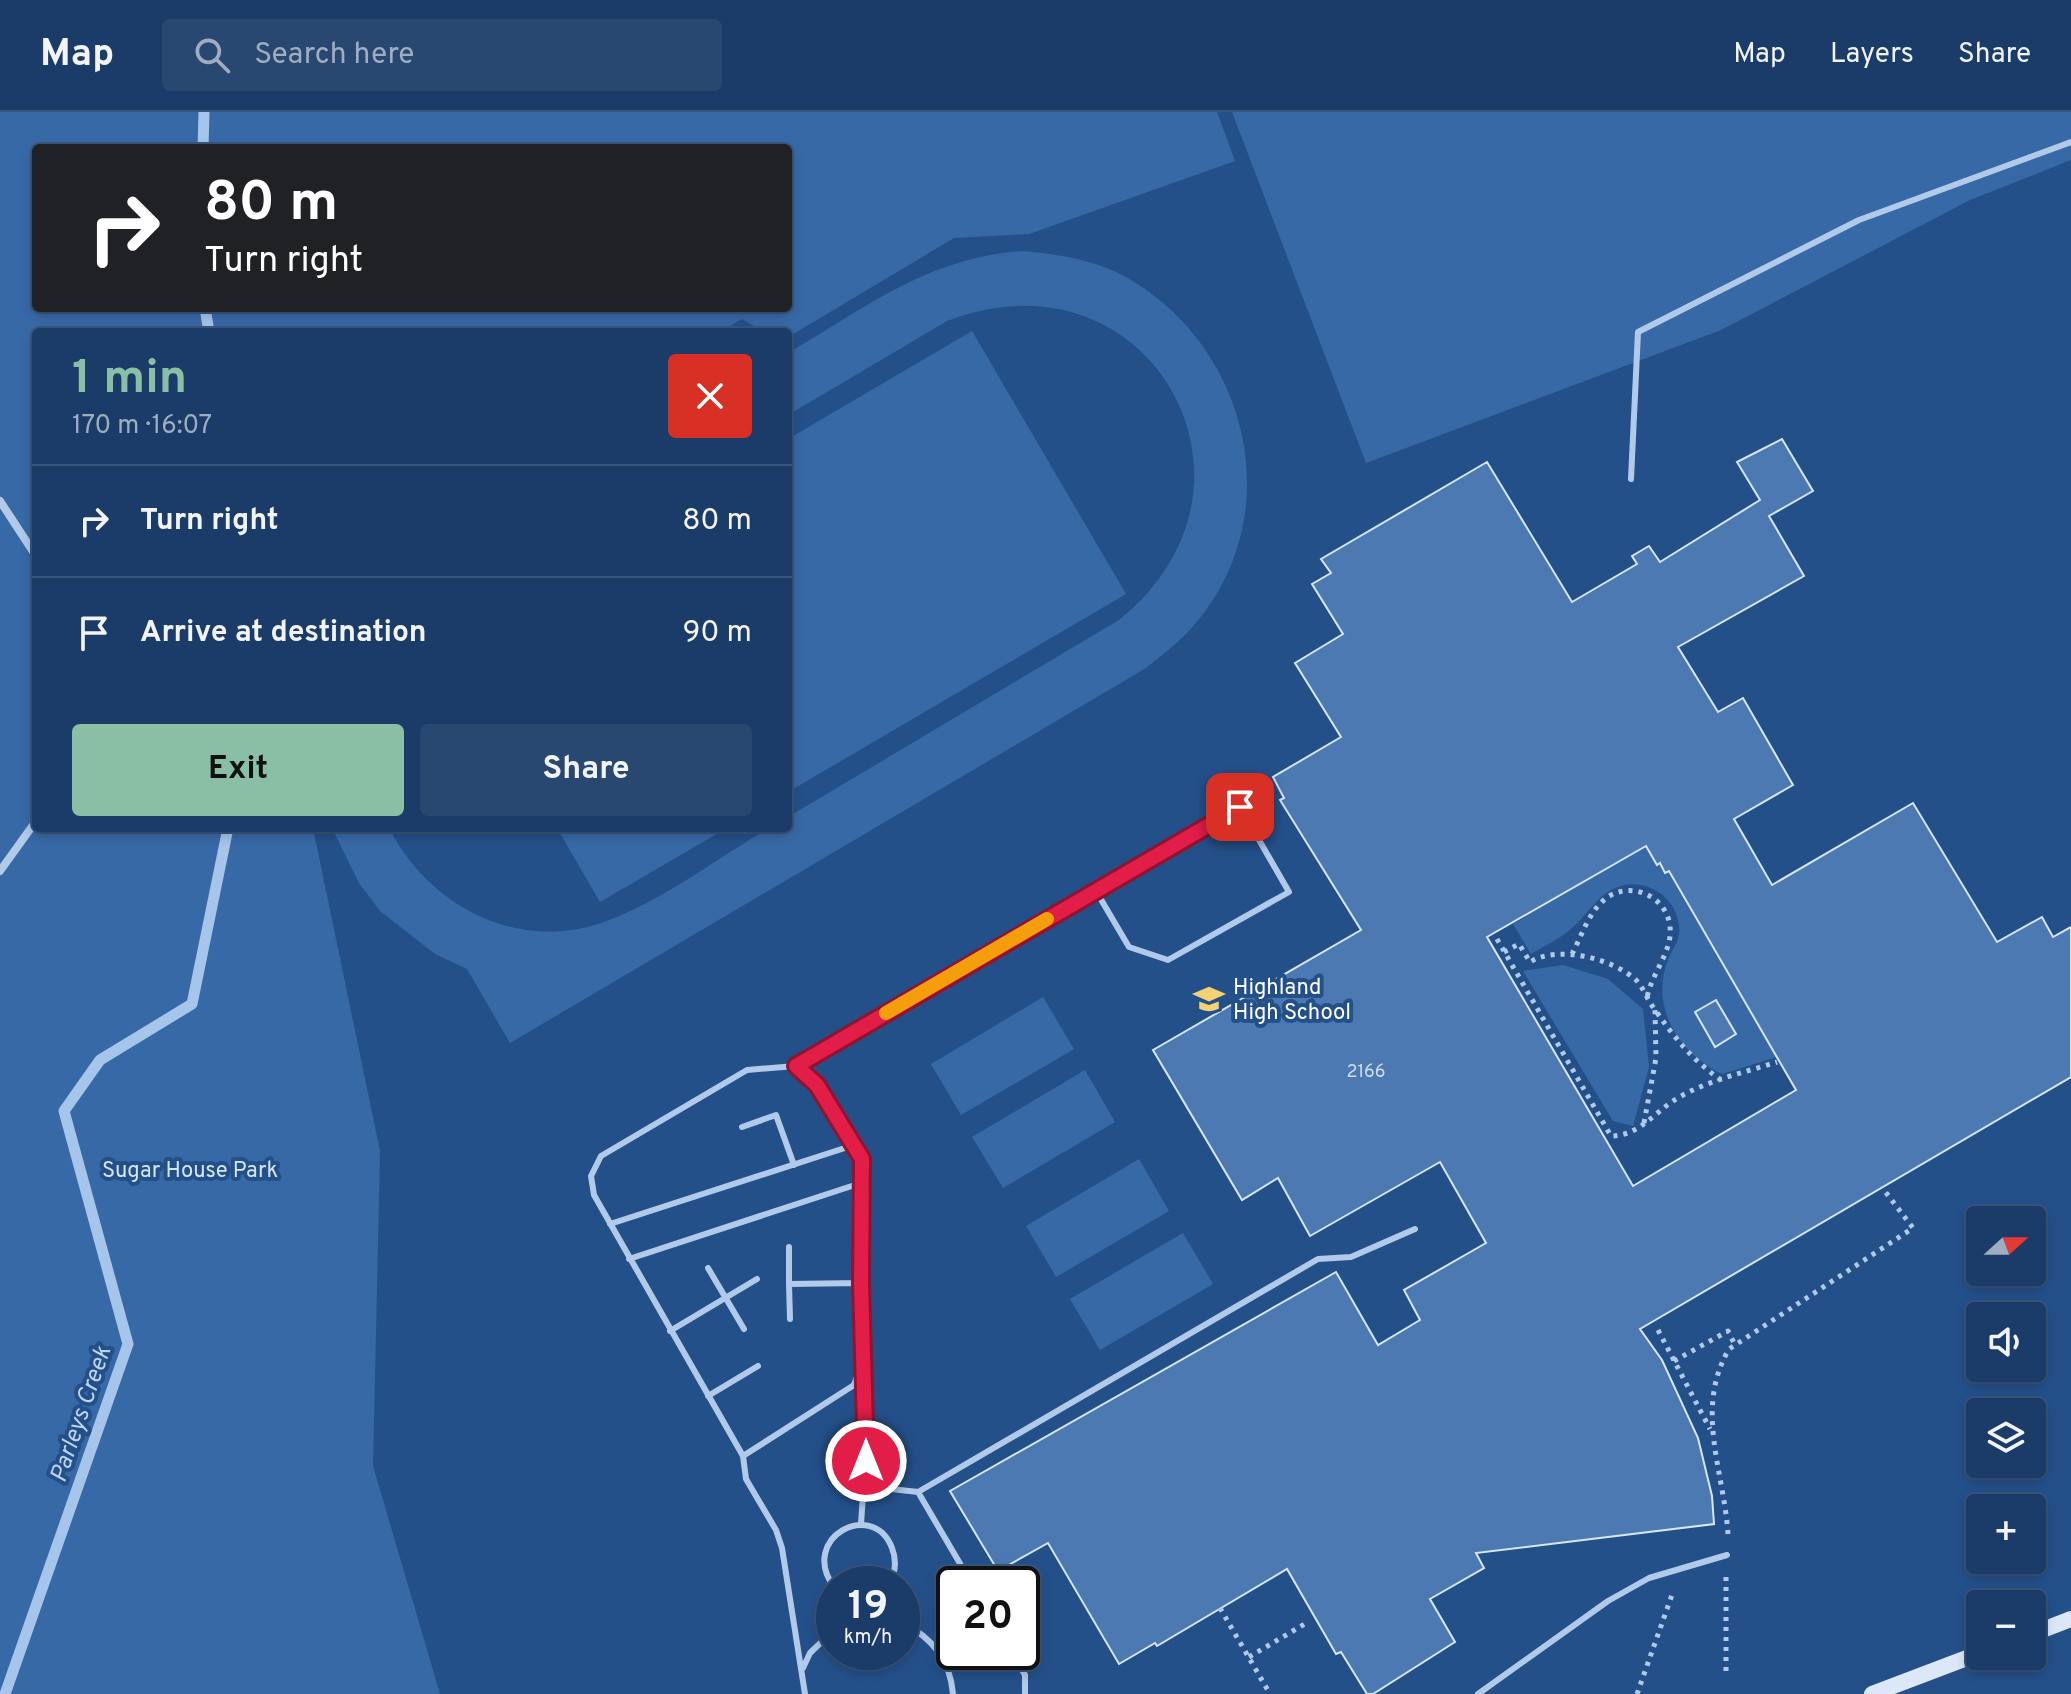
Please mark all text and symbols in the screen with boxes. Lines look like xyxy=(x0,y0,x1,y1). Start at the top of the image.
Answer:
search box xyxy=(162,19,722,91)
text: Map xyxy=(40,31,114,80)
icon: search xyxy=(190,33,234,77)
text: Search here xyxy=(254,37,414,74)
text: Map xyxy=(1733,37,1786,73)
text: Layers xyxy=(1830,37,1914,73)
text: Share xyxy=(1958,37,2031,73)
text: 80 m xyxy=(204,170,338,240)
icon: right xyxy=(72,176,176,280)
text: Turn right xyxy=(204,239,363,285)
text: 1 min xyxy=(72,350,187,410)
button: close xyxy=(668,354,752,438)
text: 170 m · 16:07 xyxy=(72,410,212,443)
icon: right xyxy=(72,499,116,543)
text: Turn right xyxy=(140,503,278,540)
text: 80 m xyxy=(682,503,752,540)
icon: arrive xyxy=(72,611,116,655)
text: Arrive at destination xyxy=(140,615,426,652)
text: 90 m xyxy=(683,615,752,652)
button: Exit xyxy=(72,724,404,816)
button: Share xyxy=(420,724,752,816)
pin xyxy=(1206,773,1274,841)
icon: arrive xyxy=(1218,785,1262,829)
place label: Highland High School xyxy=(1233,975,1351,1027)
school or university icon: Highland High School xyxy=(1192,982,1226,1016)
house number: 2166 xyxy=(1346,1061,1386,1084)
park label: Sugar House Park xyxy=(102,1158,278,1185)
north arrow xyxy=(1966,1206,2046,1286)
map controls xyxy=(1966,1206,2046,1670)
button: sound xyxy=(1966,1302,2046,1382)
water label: Parleys Creek xyxy=(45,1342,119,1487)
button: layers xyxy=(1966,1398,2046,1478)
position arrow xyxy=(824,1419,908,1503)
button: + xyxy=(1966,1494,2046,1574)
speed limit sign: 20 xyxy=(936,1566,1040,1670)
text: 19 xyxy=(848,1583,888,1633)
button: − xyxy=(1966,1590,2046,1670)
text: km/h xyxy=(844,1625,892,1651)

